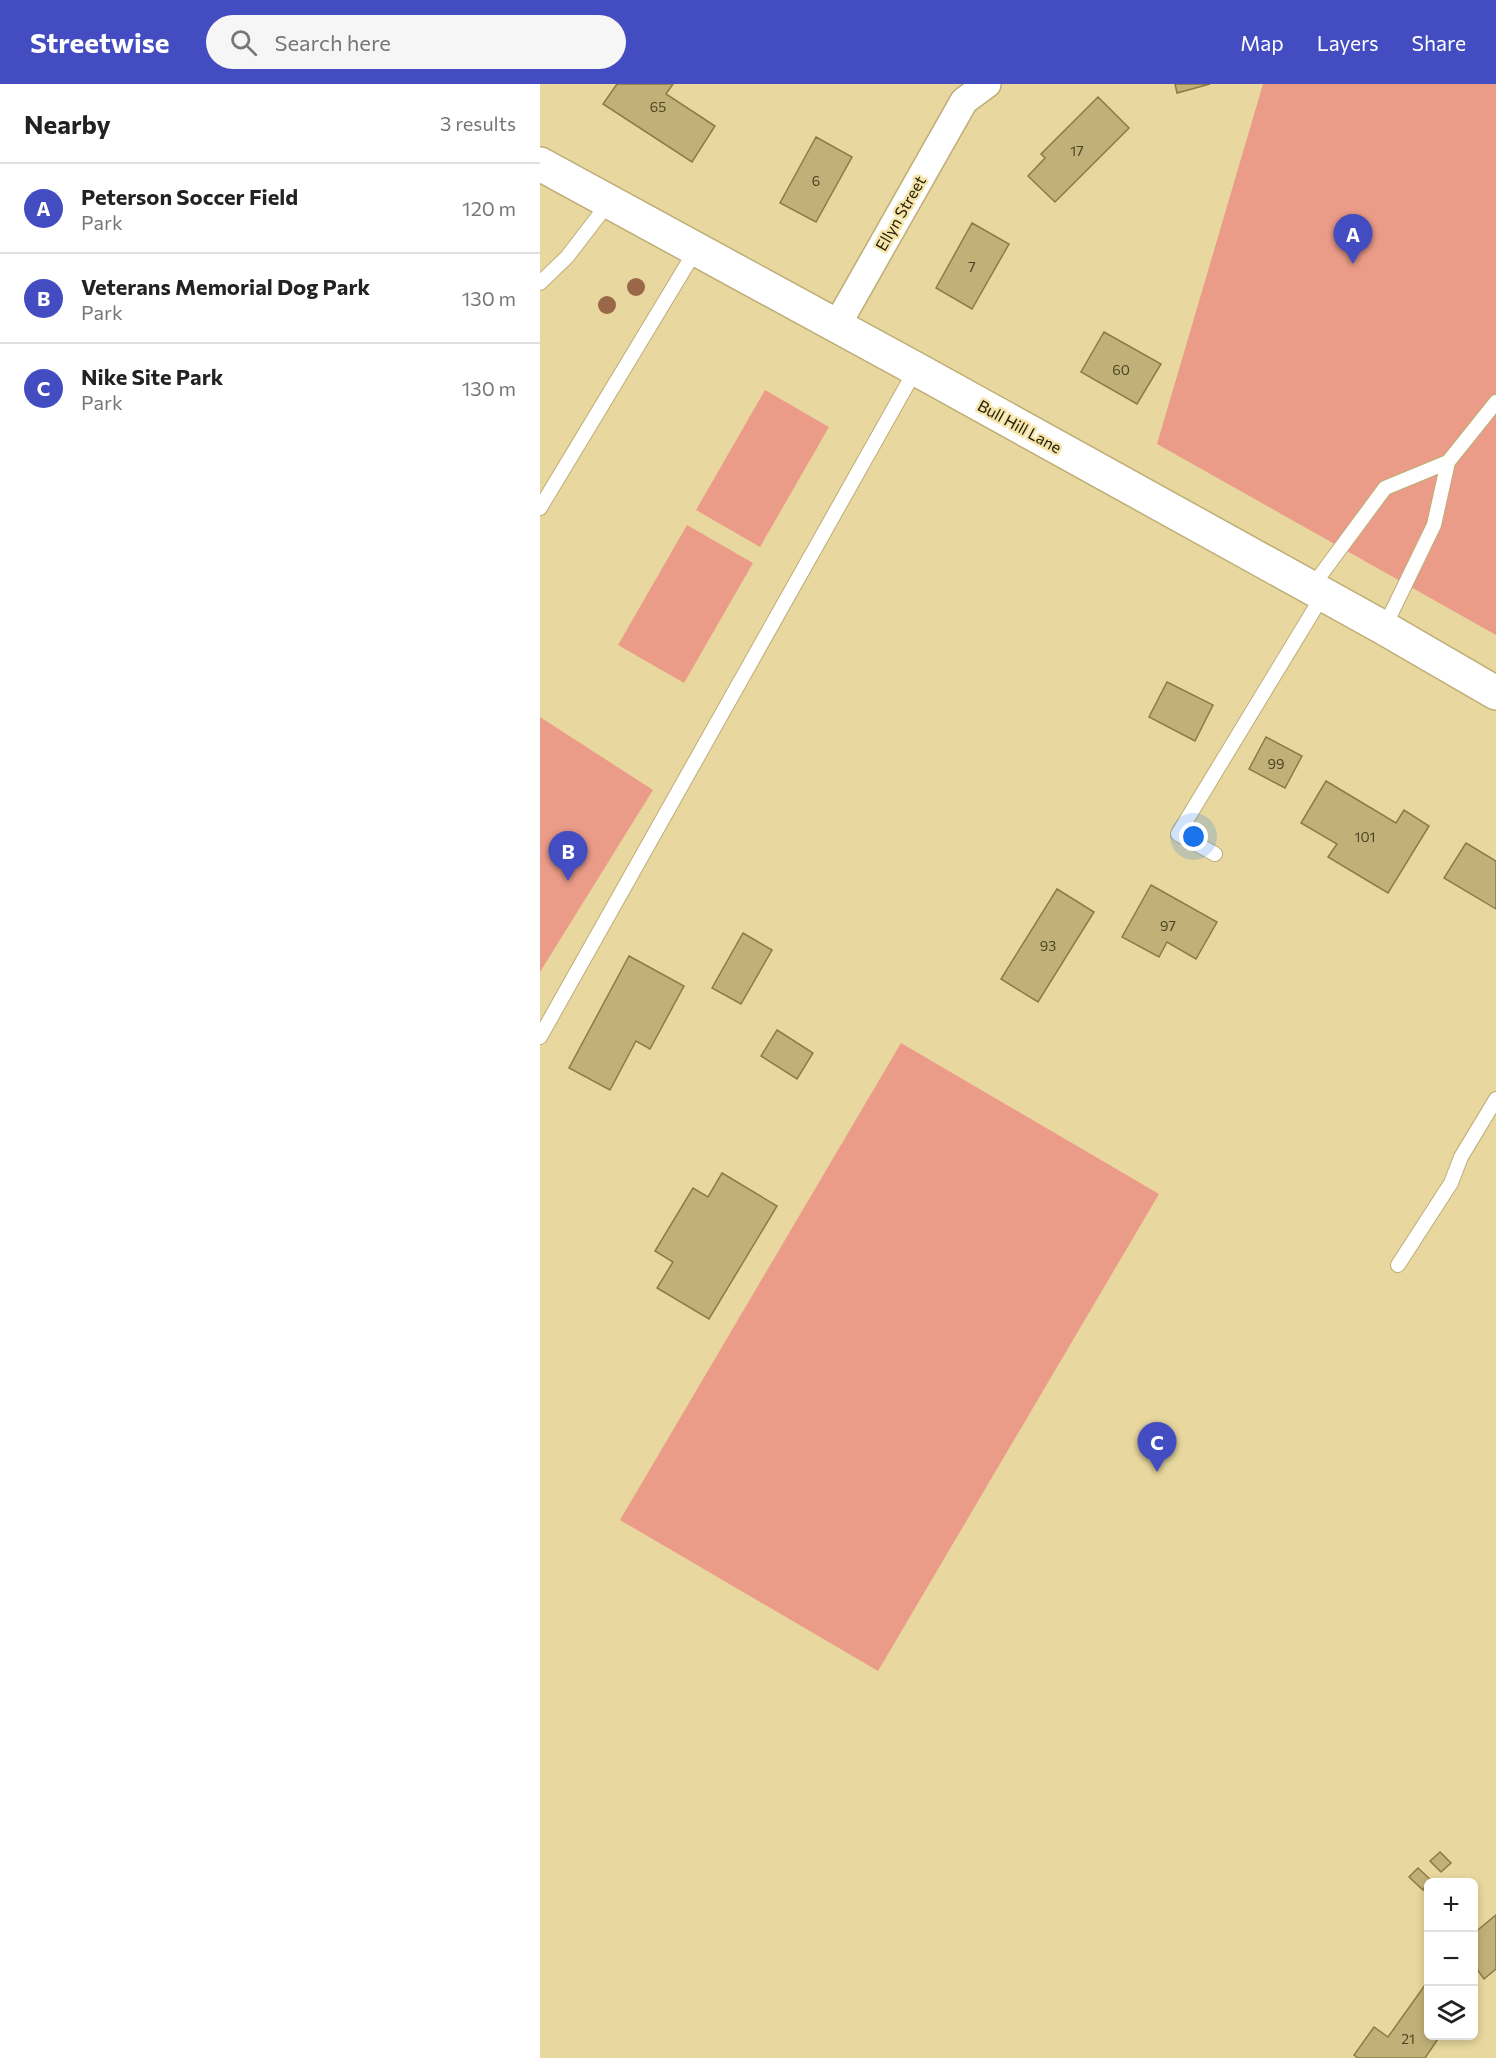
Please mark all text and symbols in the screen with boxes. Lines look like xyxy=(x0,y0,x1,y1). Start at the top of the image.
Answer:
search box xyxy=(206,15,626,69)
text: Streetwise xyxy=(30,25,170,59)
icon: search xyxy=(227,26,260,59)
text: Search here xyxy=(275,29,391,56)
text: Map xyxy=(1240,30,1284,55)
text: Layers xyxy=(1317,30,1379,55)
text: Share xyxy=(1412,30,1466,55)
house number: 65 xyxy=(650,98,666,115)
text: Nearby xyxy=(24,108,111,139)
text: 3 results xyxy=(440,111,516,135)
house number: 17 xyxy=(1070,142,1084,159)
house number: 6 xyxy=(812,172,820,189)
street label: Ellyn Street xyxy=(871,172,929,254)
text: Peterson Soccer Field xyxy=(81,183,298,210)
text: A xyxy=(36,196,51,220)
text: 120 m xyxy=(462,196,516,220)
text: Park xyxy=(81,210,123,234)
pin: A xyxy=(1334,214,1372,264)
house number: 7 xyxy=(968,258,976,275)
text: Veterans Memorial Dog Park xyxy=(81,273,370,300)
text: B xyxy=(37,286,50,310)
text: 130 m xyxy=(462,286,516,310)
text: Park xyxy=(81,300,123,324)
house number: 60 xyxy=(1112,361,1130,378)
text: Nike Site Park xyxy=(81,363,223,390)
text: C xyxy=(37,376,50,400)
text: 130 m xyxy=(462,376,516,400)
text: Park xyxy=(81,390,123,414)
street label: Bull Hill Lane xyxy=(975,395,1065,457)
house number: 99 xyxy=(1268,755,1285,772)
your location xyxy=(1179,822,1208,851)
house number: 101 xyxy=(1354,828,1376,845)
pin: B xyxy=(549,832,588,881)
house number: 97 xyxy=(1160,917,1176,934)
house number: 93 xyxy=(1040,937,1056,954)
pin: C xyxy=(1138,1422,1176,1472)
map controls xyxy=(1424,1878,1478,2040)
button: + xyxy=(1424,1878,1478,1932)
button: − xyxy=(1424,1932,1478,1986)
button: layers xyxy=(1424,1986,1478,2040)
house number: 21 xyxy=(1401,2030,1415,2047)

